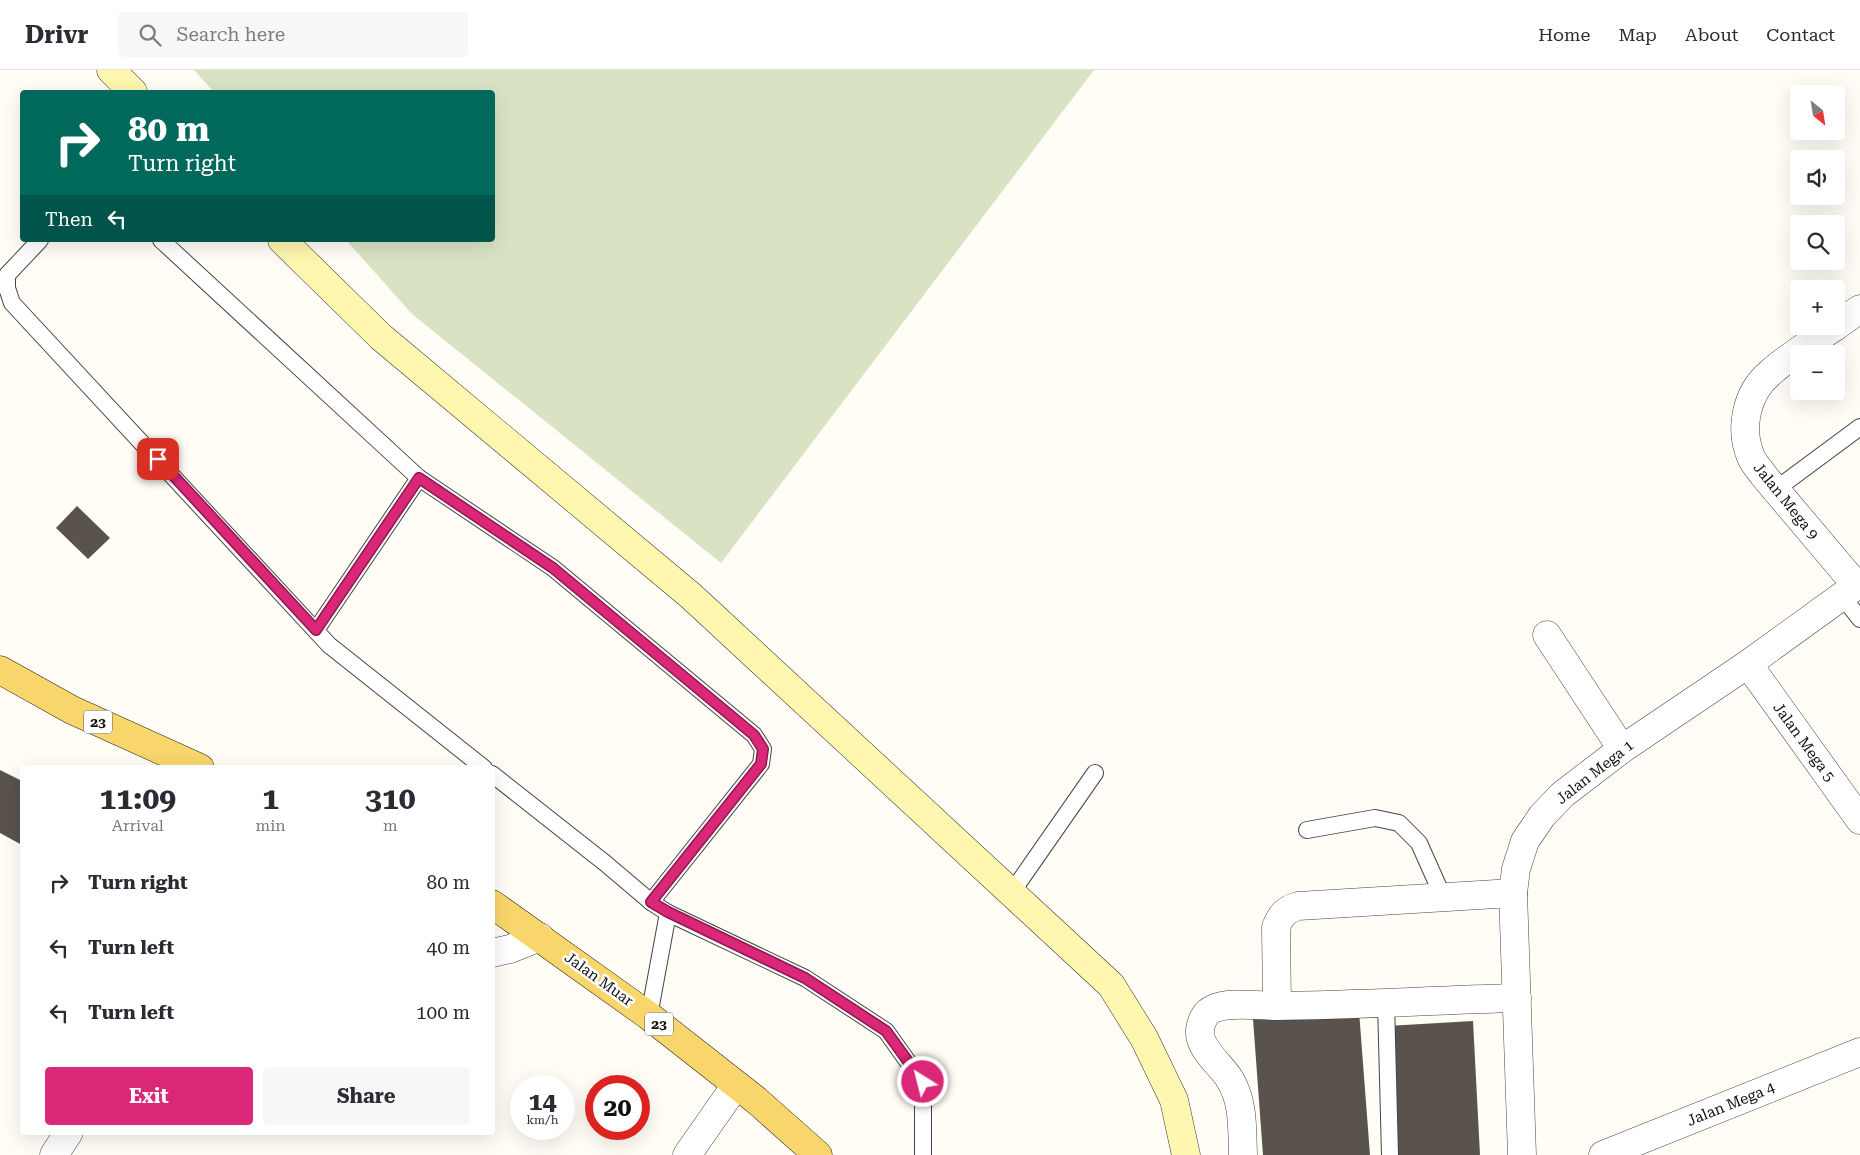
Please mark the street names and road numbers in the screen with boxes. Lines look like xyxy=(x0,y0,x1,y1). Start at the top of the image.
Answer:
street label: Jalan Mega 9 xyxy=(1750,459,1822,543)
street label: Jalan Mega 5 xyxy=(1769,699,1839,785)
road number: 23 xyxy=(84,710,112,734)
street label: Jalan Mega 1 xyxy=(1553,736,1637,808)
street label: Jalan Muar xyxy=(561,948,637,1010)
road number: 23 xyxy=(645,1012,673,1036)
street label: Jalan Mega 4 xyxy=(1684,1078,1778,1130)

